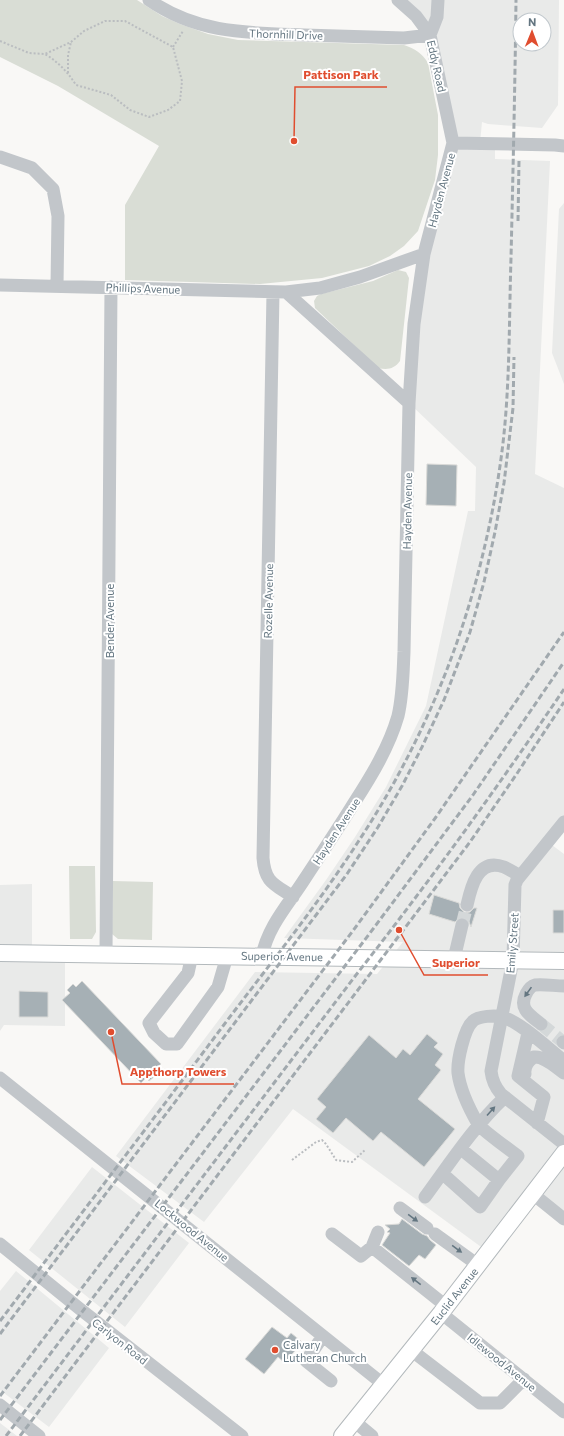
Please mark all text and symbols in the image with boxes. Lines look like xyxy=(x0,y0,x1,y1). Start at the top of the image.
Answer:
north arrow xyxy=(512,12,552,52)
text: N xyxy=(528,15,536,28)
street label: Thornhill Drive xyxy=(249,26,323,42)
street label: Eddy Road xyxy=(425,39,449,93)
callout: Pattison Park xyxy=(295,63,387,87)
text: Pattison Park xyxy=(303,67,379,81)
street label: Hayden Avenue xyxy=(425,151,457,229)
street label: Phillips Avenue xyxy=(105,280,181,296)
street label: Hayden Avenue xyxy=(400,472,414,549)
street label: Rozelle Avenue xyxy=(261,563,275,639)
street label: Bender Avenue xyxy=(103,584,116,658)
street label: Hayden Avenue xyxy=(310,795,362,867)
street label: Emily Street xyxy=(503,912,521,974)
street label: Superior Avenue xyxy=(241,949,323,963)
callout: Superior xyxy=(424,951,488,975)
text: Superior xyxy=(432,955,480,969)
one-way arrow xyxy=(525,987,532,998)
callout: Appthorp Towers xyxy=(122,1060,234,1084)
text: Appthorp Towers xyxy=(130,1064,227,1078)
one-way arrow xyxy=(487,1106,496,1116)
street label: Lockwood Avenue xyxy=(152,1196,232,1264)
one-way arrow xyxy=(408,1214,419,1222)
one-way arrow xyxy=(452,1245,462,1253)
street label: Euclid Avenue xyxy=(428,1265,480,1327)
one-way arrow xyxy=(411,1278,421,1286)
street label: Carlyon Road xyxy=(90,1315,150,1367)
street label: Idlewood Avenue xyxy=(465,1330,539,1394)
place label: Calvary Lutheran Church xyxy=(283,1338,366,1364)
marker: Calvary Lutheran Church xyxy=(270,1345,280,1355)

